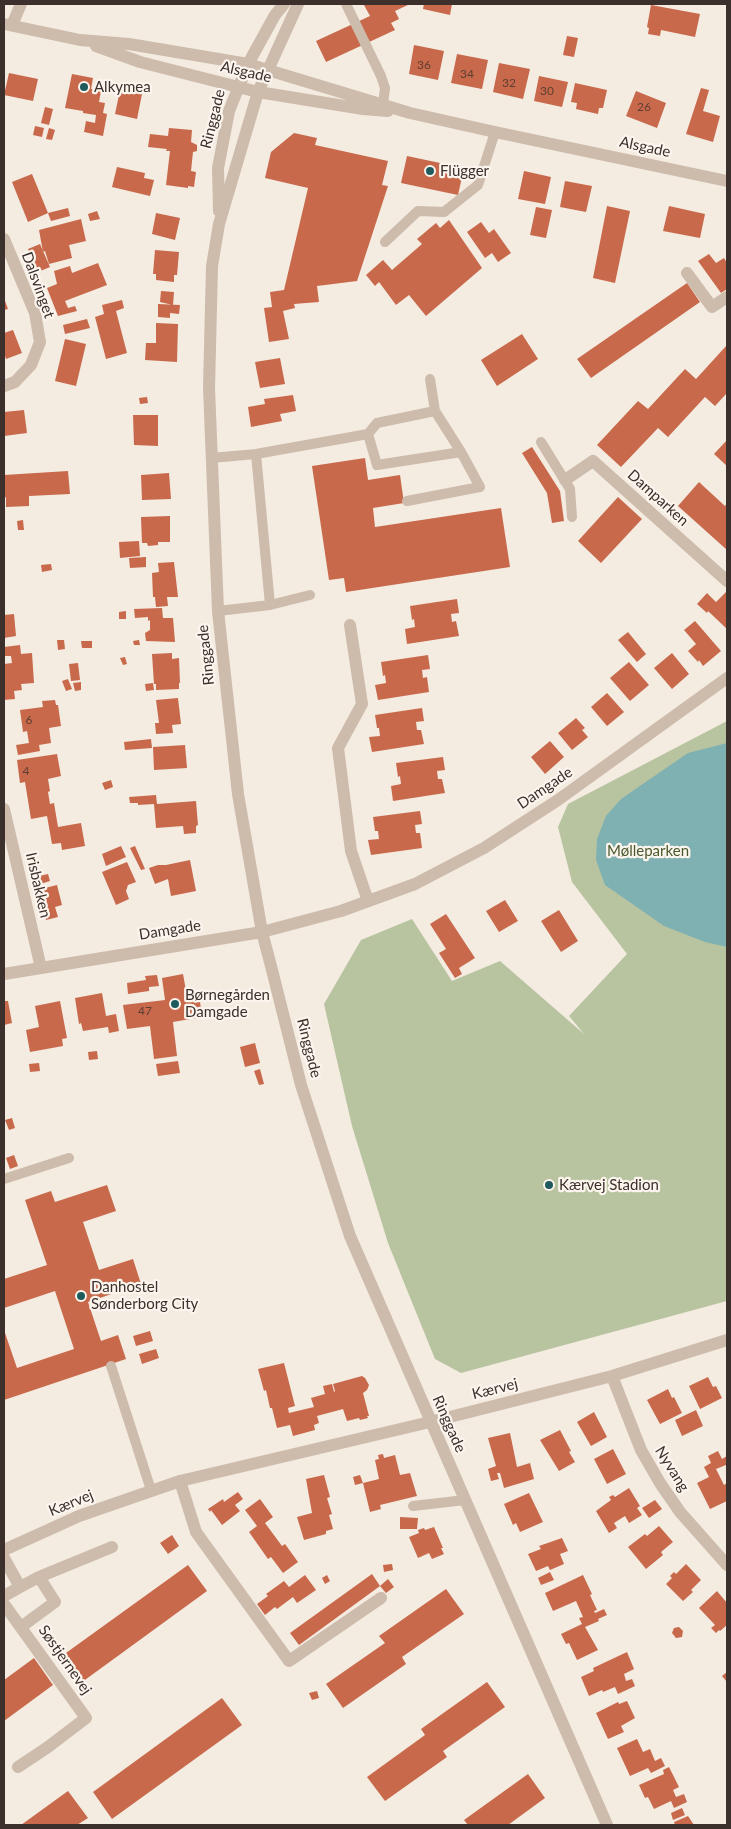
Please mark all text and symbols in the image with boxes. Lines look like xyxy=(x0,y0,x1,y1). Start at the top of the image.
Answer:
street label: Alsgade xyxy=(219,57,273,87)
house number: 36 xyxy=(417,58,431,72)
house number: 34 xyxy=(460,67,474,81)
house number: 32 xyxy=(502,76,516,90)
place label: Alkymea xyxy=(94,78,151,96)
marker: Alkymea xyxy=(78,81,90,93)
house number: 30 xyxy=(540,84,554,98)
street label: Ringgade xyxy=(197,87,229,151)
house number: 26 xyxy=(637,100,651,114)
street label: Alsgade xyxy=(618,133,672,161)
place label: Flügger xyxy=(440,162,489,180)
marker: Flügger xyxy=(424,165,436,177)
street label: Dalsvinget xyxy=(18,249,58,321)
street label: Damparken xyxy=(624,466,692,530)
street label: Ringgade xyxy=(194,624,218,686)
house number: 6 xyxy=(26,713,32,727)
street label: Damgade xyxy=(514,763,576,813)
house number: 4 xyxy=(23,764,29,778)
park label: Mølleparken xyxy=(607,842,689,860)
street label: Irisbakken xyxy=(22,851,54,919)
street label: Damgade xyxy=(138,916,202,944)
place label: Børnegården Damgade xyxy=(185,986,270,1021)
marker: Børnegården Damgade xyxy=(169,998,181,1010)
house number: 47 xyxy=(138,1004,152,1018)
street label: Ringgade xyxy=(293,1016,325,1080)
place label: Kærvej Stadion xyxy=(559,1176,659,1194)
marker: Kærvej Stadion xyxy=(543,1179,555,1191)
place label: Danhostel Sønderborg City xyxy=(91,1278,198,1313)
marker: Danhostel Sønderborg City xyxy=(75,1290,87,1302)
street label: Kærvej xyxy=(470,1375,520,1403)
street label: Ringgade xyxy=(428,1393,470,1455)
street label: Nyvang xyxy=(651,1443,693,1495)
street label: Kærvej xyxy=(46,1486,96,1520)
street label: Søstjernevej xyxy=(35,1622,95,1698)

